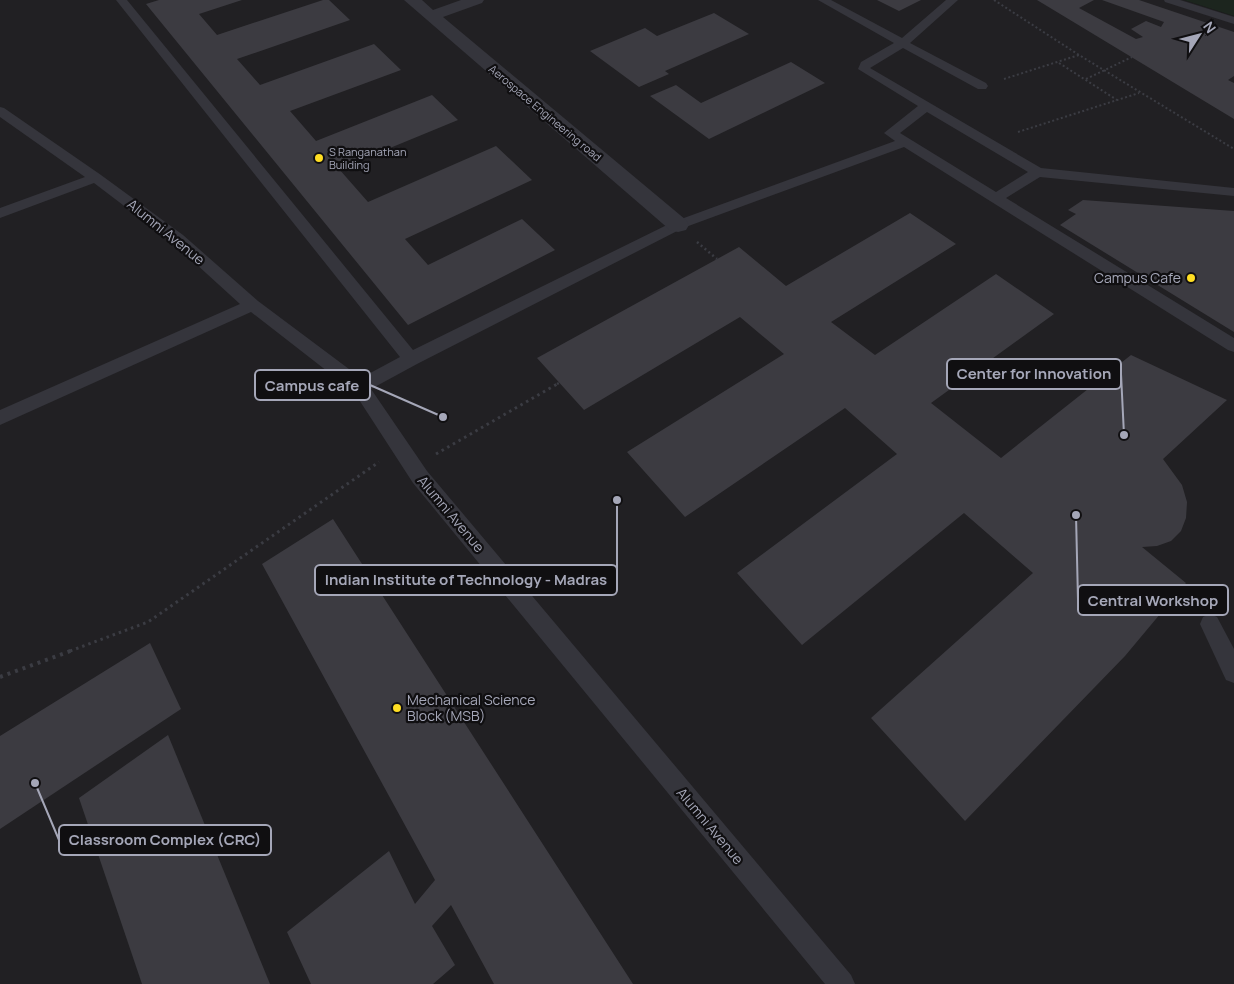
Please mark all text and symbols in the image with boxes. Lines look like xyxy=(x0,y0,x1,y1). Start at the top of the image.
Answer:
north arrow xyxy=(1174,10,1224,60)
text: N xyxy=(1199,17,1221,37)
street label: Aerospace Engineering road xyxy=(486,61,605,164)
place label: S Ranganathan Building xyxy=(329,144,406,172)
marker: S Ranganathan Building xyxy=(313,152,325,164)
street label: Alumni Avenue xyxy=(124,194,209,269)
place label: Campus Cafe xyxy=(1094,268,1181,287)
marker: Campus Cafe xyxy=(1185,272,1197,284)
callout: Center for Innovation xyxy=(947,359,1121,389)
text: Center for Innovation xyxy=(957,363,1111,384)
callout: Campus cafe xyxy=(255,370,370,400)
text: Campus cafe xyxy=(265,375,359,396)
street label: Alumni Avenue xyxy=(414,471,489,556)
callout: Indian Institute of Technology - Madras xyxy=(315,565,617,595)
text: Indian Institute of Technology - Madras xyxy=(325,569,607,590)
callout: Central Workshop xyxy=(1078,585,1228,615)
text: Central Workshop xyxy=(1088,590,1218,611)
place label: Mechanical Science Block (MSB) xyxy=(407,690,535,725)
marker: Mechanical Science Block (MSB) xyxy=(391,702,403,714)
street label: Alumni Avenue xyxy=(673,783,748,868)
callout: Classroom Complex (CRC) xyxy=(59,825,271,855)
text: Classroom Complex (CRC) xyxy=(69,829,261,850)

